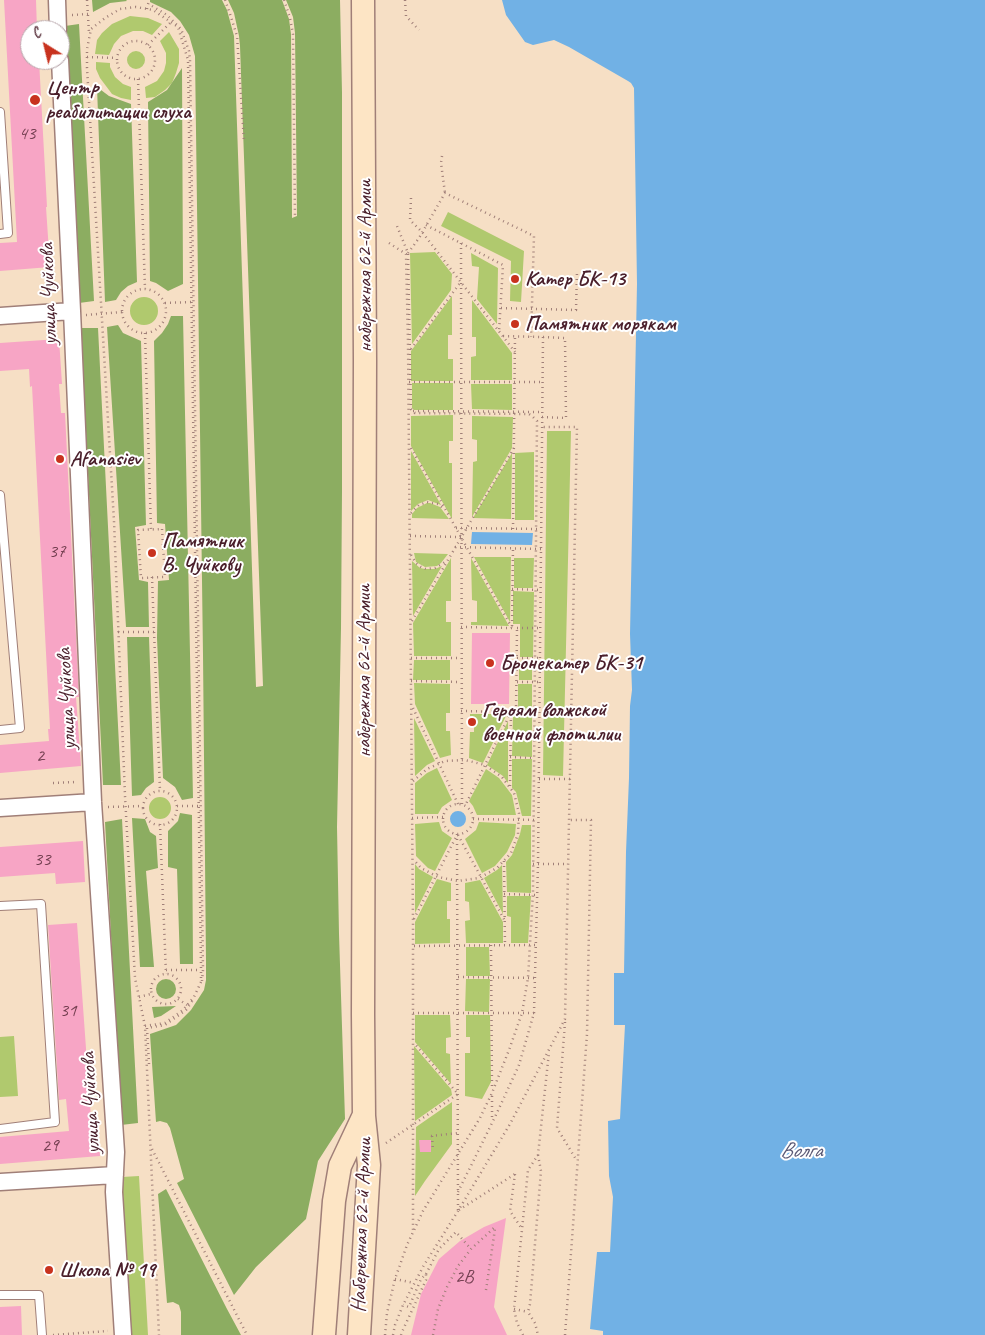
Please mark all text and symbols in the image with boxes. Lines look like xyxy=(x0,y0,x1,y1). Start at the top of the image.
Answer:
north arrow xyxy=(20,20,70,70)
text: С xyxy=(29,24,44,42)
place label: Центр реабилитации слуха xyxy=(46,75,191,125)
marker: Центр реабилитации слуха xyxy=(28,93,42,107)
house number: 43 xyxy=(18,123,36,145)
street label: набережная 62-й Армии xyxy=(352,180,378,352)
street label: улица Чуйкова xyxy=(35,243,63,345)
place label: Катер БК-13 xyxy=(525,266,625,292)
marker: Катер БК-13 xyxy=(509,273,521,285)
place label: Памятник морякам xyxy=(525,311,676,337)
marker: Памятник морякам xyxy=(509,318,521,330)
place label: Afanasiev xyxy=(70,446,140,472)
marker: Afanasiev xyxy=(54,453,66,465)
place label: Памятник В. Чуйкову xyxy=(162,528,243,578)
house number: 37 xyxy=(48,541,66,563)
marker: Памятник В. Чуйкову xyxy=(146,547,158,559)
street label: набережная 62-й Армии xyxy=(351,585,377,757)
street label: улица Чуйкова xyxy=(52,648,82,750)
place label: Бронекатер БК-31 xyxy=(500,650,642,676)
marker: Бронекатер БК-31 xyxy=(484,657,496,669)
place label: Героям волжской военной флотилии xyxy=(482,697,620,747)
marker: Героям волжской военной флотилии xyxy=(466,716,478,728)
house number: 2 xyxy=(36,745,44,767)
house number: 33 xyxy=(33,849,51,871)
house number: 31 xyxy=(59,1000,77,1022)
street label: улица Чуйкова xyxy=(76,1052,106,1154)
house number: 29 xyxy=(41,1135,59,1157)
street label: Набережная 62-й Армии xyxy=(346,1137,378,1313)
water label: Волга xyxy=(780,1138,822,1164)
place label: Школа № 19 xyxy=(59,1257,155,1283)
marker: Школа № 19 xyxy=(43,1264,55,1276)
house number: 2В xyxy=(455,1266,473,1288)

